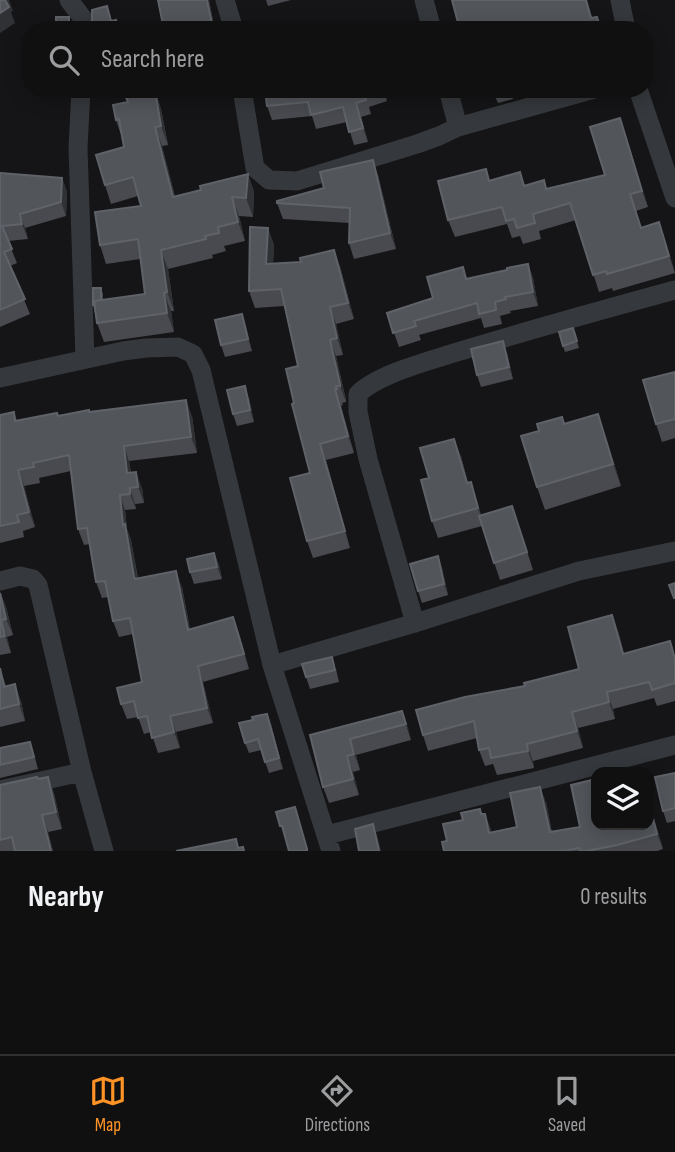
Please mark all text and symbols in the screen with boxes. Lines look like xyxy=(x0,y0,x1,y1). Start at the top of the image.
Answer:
search box xyxy=(21,21,654,98)
icon: search xyxy=(45,41,83,79)
text: Search here xyxy=(101,44,204,75)
map controls xyxy=(591,767,654,830)
button: layers xyxy=(591,767,654,830)
text: Nearby xyxy=(28,879,104,915)
text: 0 results xyxy=(580,883,647,911)
tab: Map xyxy=(89,1072,127,1137)
tab: Directions xyxy=(305,1072,370,1137)
tab: Saved xyxy=(548,1072,586,1137)

